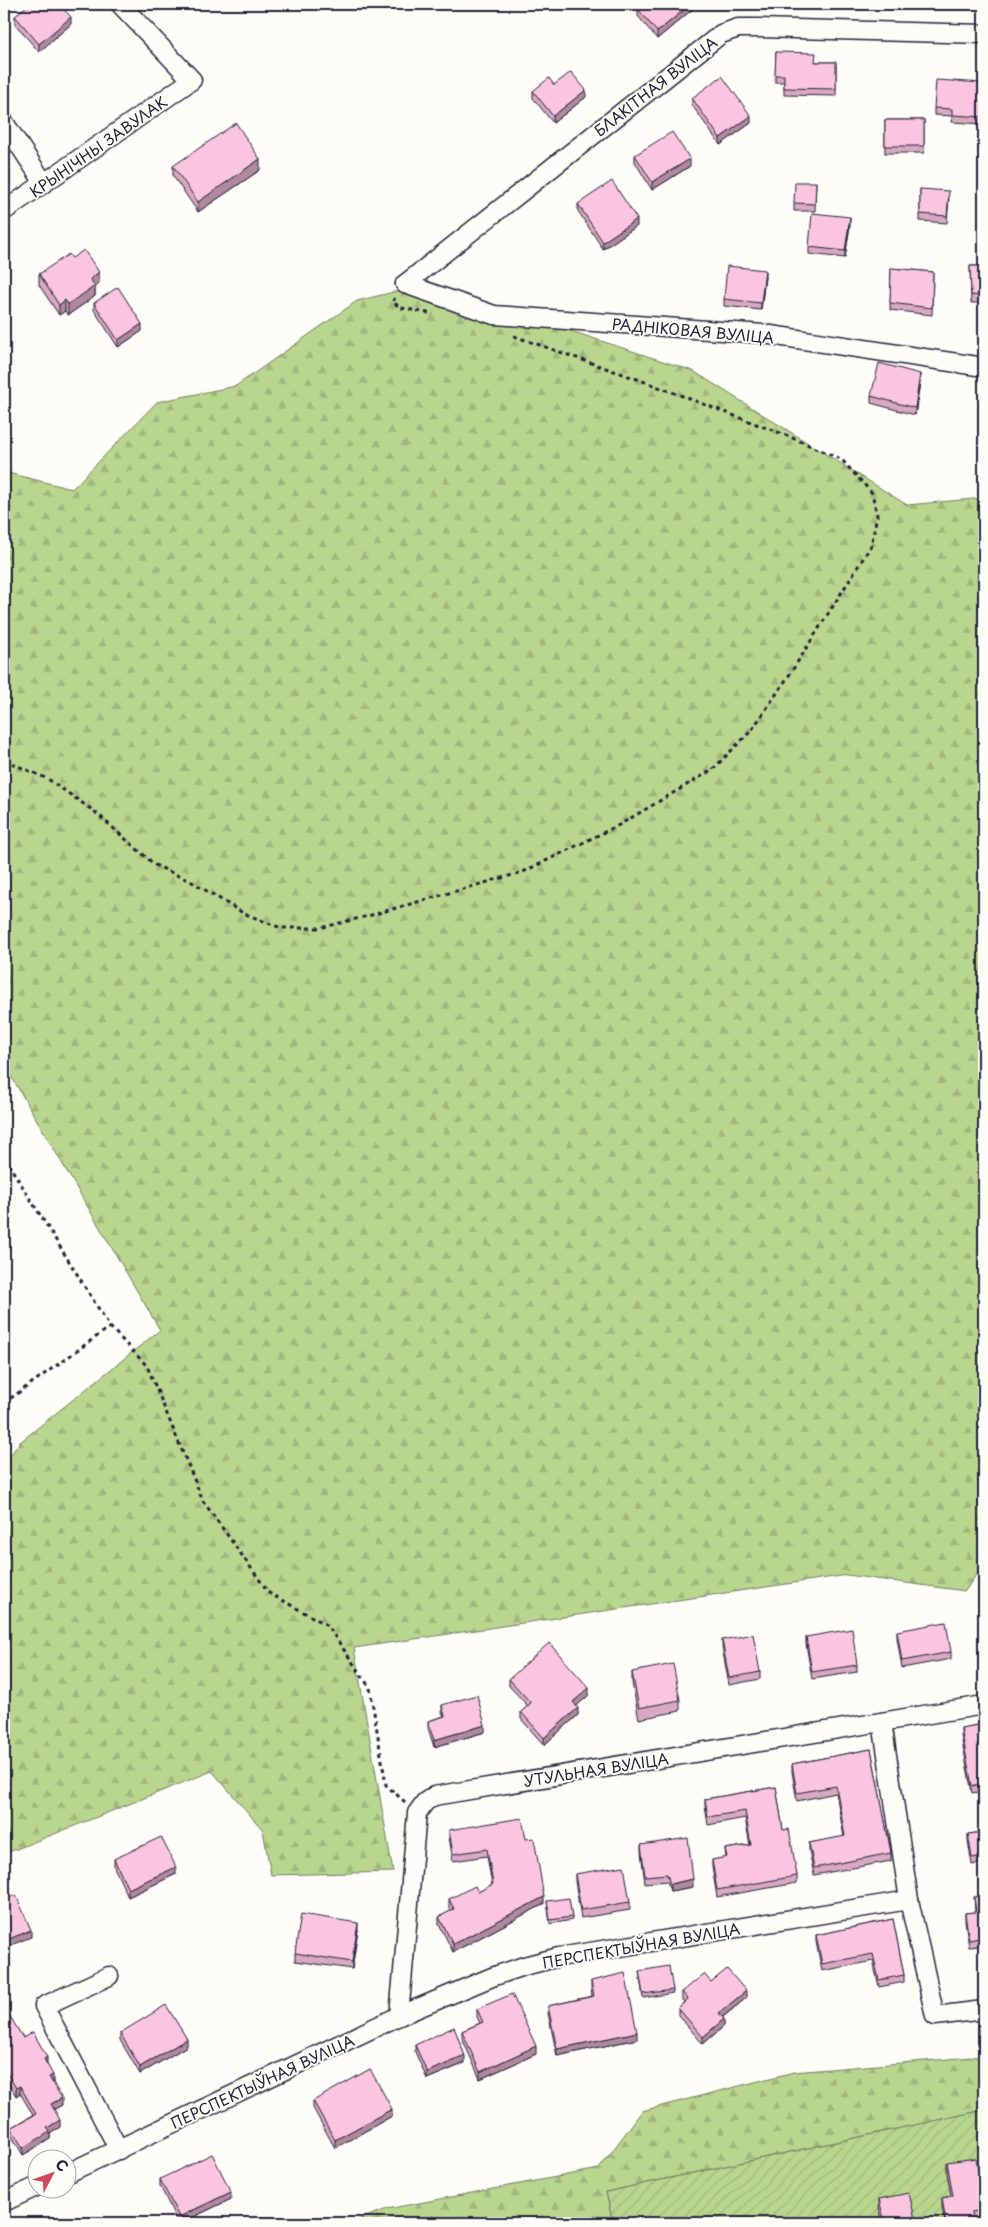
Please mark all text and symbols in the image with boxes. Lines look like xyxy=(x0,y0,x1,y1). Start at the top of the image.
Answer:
street label: БЛАКІТНАЯ ВУЛІЦА xyxy=(588,31,722,141)
street label: КРЫНІЧНЫ ЗАВУЛАК xyxy=(25,90,171,202)
street label: РАДНІКОВАЯ ВУЛІЦА xyxy=(611,311,775,349)
street label: УТУЛЬНАЯ ВУЛІЦА xyxy=(522,1746,670,1792)
street label: ПЕРСПЕКТЫЎНАЯ ВУЛІЦА xyxy=(540,1916,742,1974)
street label: ПЕРСПЕКТЫЎНАЯ ВУЛІЦА xyxy=(166,2028,358,2134)
north arrow xyxy=(28,2150,78,2200)
text: С xyxy=(51,2154,74,2176)

